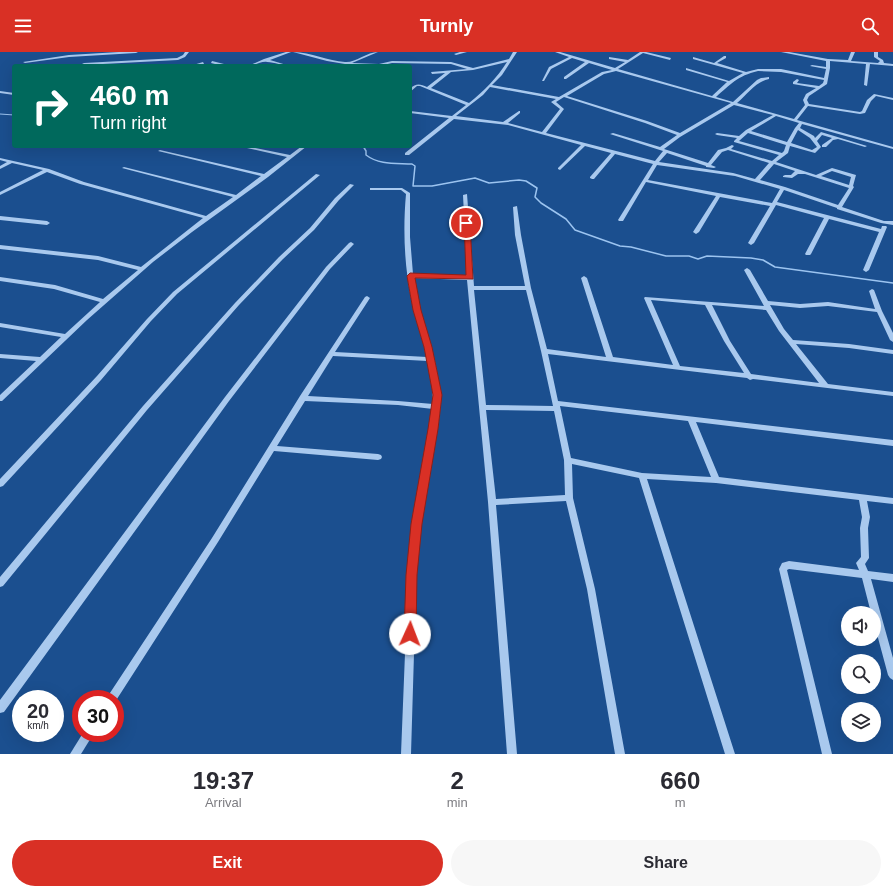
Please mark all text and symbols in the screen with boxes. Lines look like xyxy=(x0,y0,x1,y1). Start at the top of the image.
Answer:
icon: menu xyxy=(12,15,34,37)
icon: search xyxy=(859,15,881,37)
text: Turnly xyxy=(420,16,473,36)
icon: right xyxy=(24,80,76,132)
text: 460 m xyxy=(90,80,169,111)
text: Turn right xyxy=(90,113,166,133)
pin xyxy=(449,206,483,240)
icon: arrive xyxy=(455,212,477,234)
map controls xyxy=(841,606,881,742)
button: sound xyxy=(841,606,881,646)
position arrow xyxy=(389,613,431,655)
button: search xyxy=(841,654,881,694)
speed limit sign: 30 xyxy=(72,690,124,742)
text: 20 xyxy=(27,700,49,722)
button: layers xyxy=(841,702,881,742)
text: km/h xyxy=(27,720,49,731)
text: 19:37 xyxy=(193,767,254,794)
text: 2 xyxy=(450,767,464,794)
text: 660 xyxy=(660,767,700,794)
text: Arrival xyxy=(205,795,242,810)
text: min xyxy=(447,795,468,810)
text: m xyxy=(675,795,686,810)
button: Exit xyxy=(12,840,443,886)
button: Share xyxy=(451,840,881,886)

